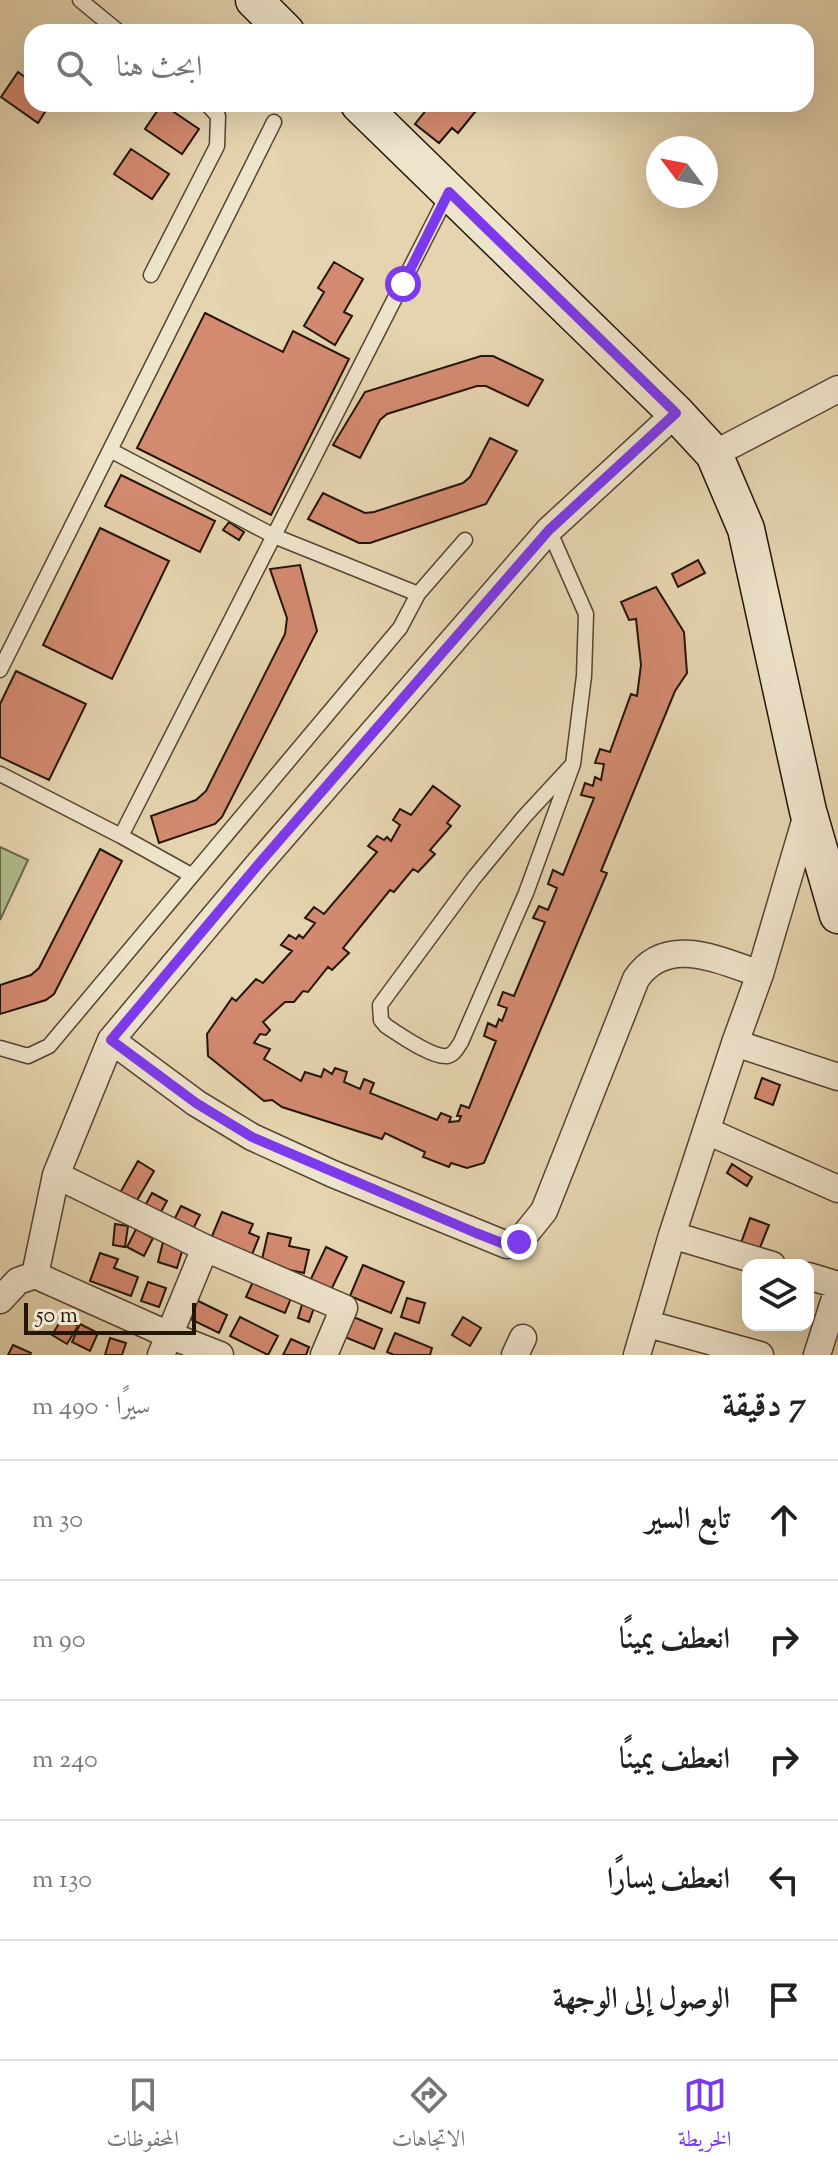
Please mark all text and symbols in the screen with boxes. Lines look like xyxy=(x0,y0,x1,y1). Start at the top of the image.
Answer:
search box xyxy=(24,24,814,112)
icon: search xyxy=(52,46,96,90)
text: ابحث هنا xyxy=(116,47,202,90)
north arrow xyxy=(646,136,718,208)
route start xyxy=(385,266,421,302)
route end xyxy=(501,1224,537,1260)
map controls xyxy=(742,1259,814,1331)
button: layers xyxy=(742,1259,814,1331)
scale bar xyxy=(24,1299,196,1335)
text: 50 m xyxy=(36,1301,78,1333)
text: 7 دقيقة xyxy=(722,1382,806,1431)
text: سيرًا · 490 m xyxy=(32,1389,151,1426)
icon: ahead xyxy=(762,1498,806,1542)
text: تابع السير xyxy=(645,1499,730,1542)
text: 30 m xyxy=(32,1502,83,1539)
icon: right xyxy=(762,1618,806,1662)
text: انعطف يمينًا xyxy=(619,1619,730,1662)
text: 90 m xyxy=(32,1622,85,1659)
icon: right xyxy=(762,1738,806,1782)
text: انعطف يمينًا xyxy=(619,1739,730,1782)
text: 240 m xyxy=(32,1742,98,1779)
icon: left xyxy=(762,1858,806,1902)
text: انعطف يسارًا xyxy=(607,1859,730,1902)
text: 130 m xyxy=(32,1862,92,1899)
icon: arrive xyxy=(762,1978,806,2022)
text: الوصول إلى الوجهة xyxy=(553,1979,730,2022)
tab: المحفوظات xyxy=(106,2073,179,2160)
tab: الاتجاهات xyxy=(392,2073,465,2160)
tab: الخريطة xyxy=(678,2073,732,2160)

